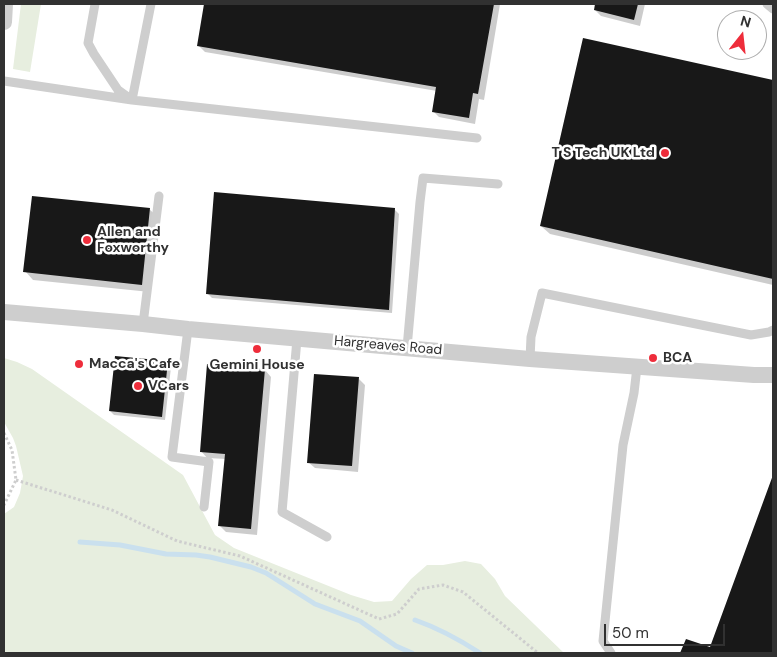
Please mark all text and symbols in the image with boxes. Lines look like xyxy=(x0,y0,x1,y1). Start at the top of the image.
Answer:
north arrow xyxy=(717,10,767,60)
text: N xyxy=(738,11,753,32)
place label: T S Tech UK Ltd xyxy=(551,145,655,161)
marker: T S Tech UK Ltd xyxy=(659,147,671,159)
place label: Allen and Foxworthy xyxy=(97,224,169,256)
marker: Allen and Foxworthy xyxy=(81,234,93,246)
street label: Hargreaves Road xyxy=(333,333,443,359)
marker: Gemini House xyxy=(251,343,263,355)
place label: BCA xyxy=(663,350,692,366)
marker: BCA xyxy=(647,352,659,364)
place label: Macca's Cafe xyxy=(89,356,180,372)
place label: Gemini House xyxy=(209,357,305,373)
marker: Macca's Cafe xyxy=(73,358,85,370)
place label: VCars xyxy=(148,378,189,394)
marker: VCars xyxy=(132,380,144,392)
scale bar xyxy=(607,614,728,646)
text: 50 m xyxy=(612,623,649,643)

